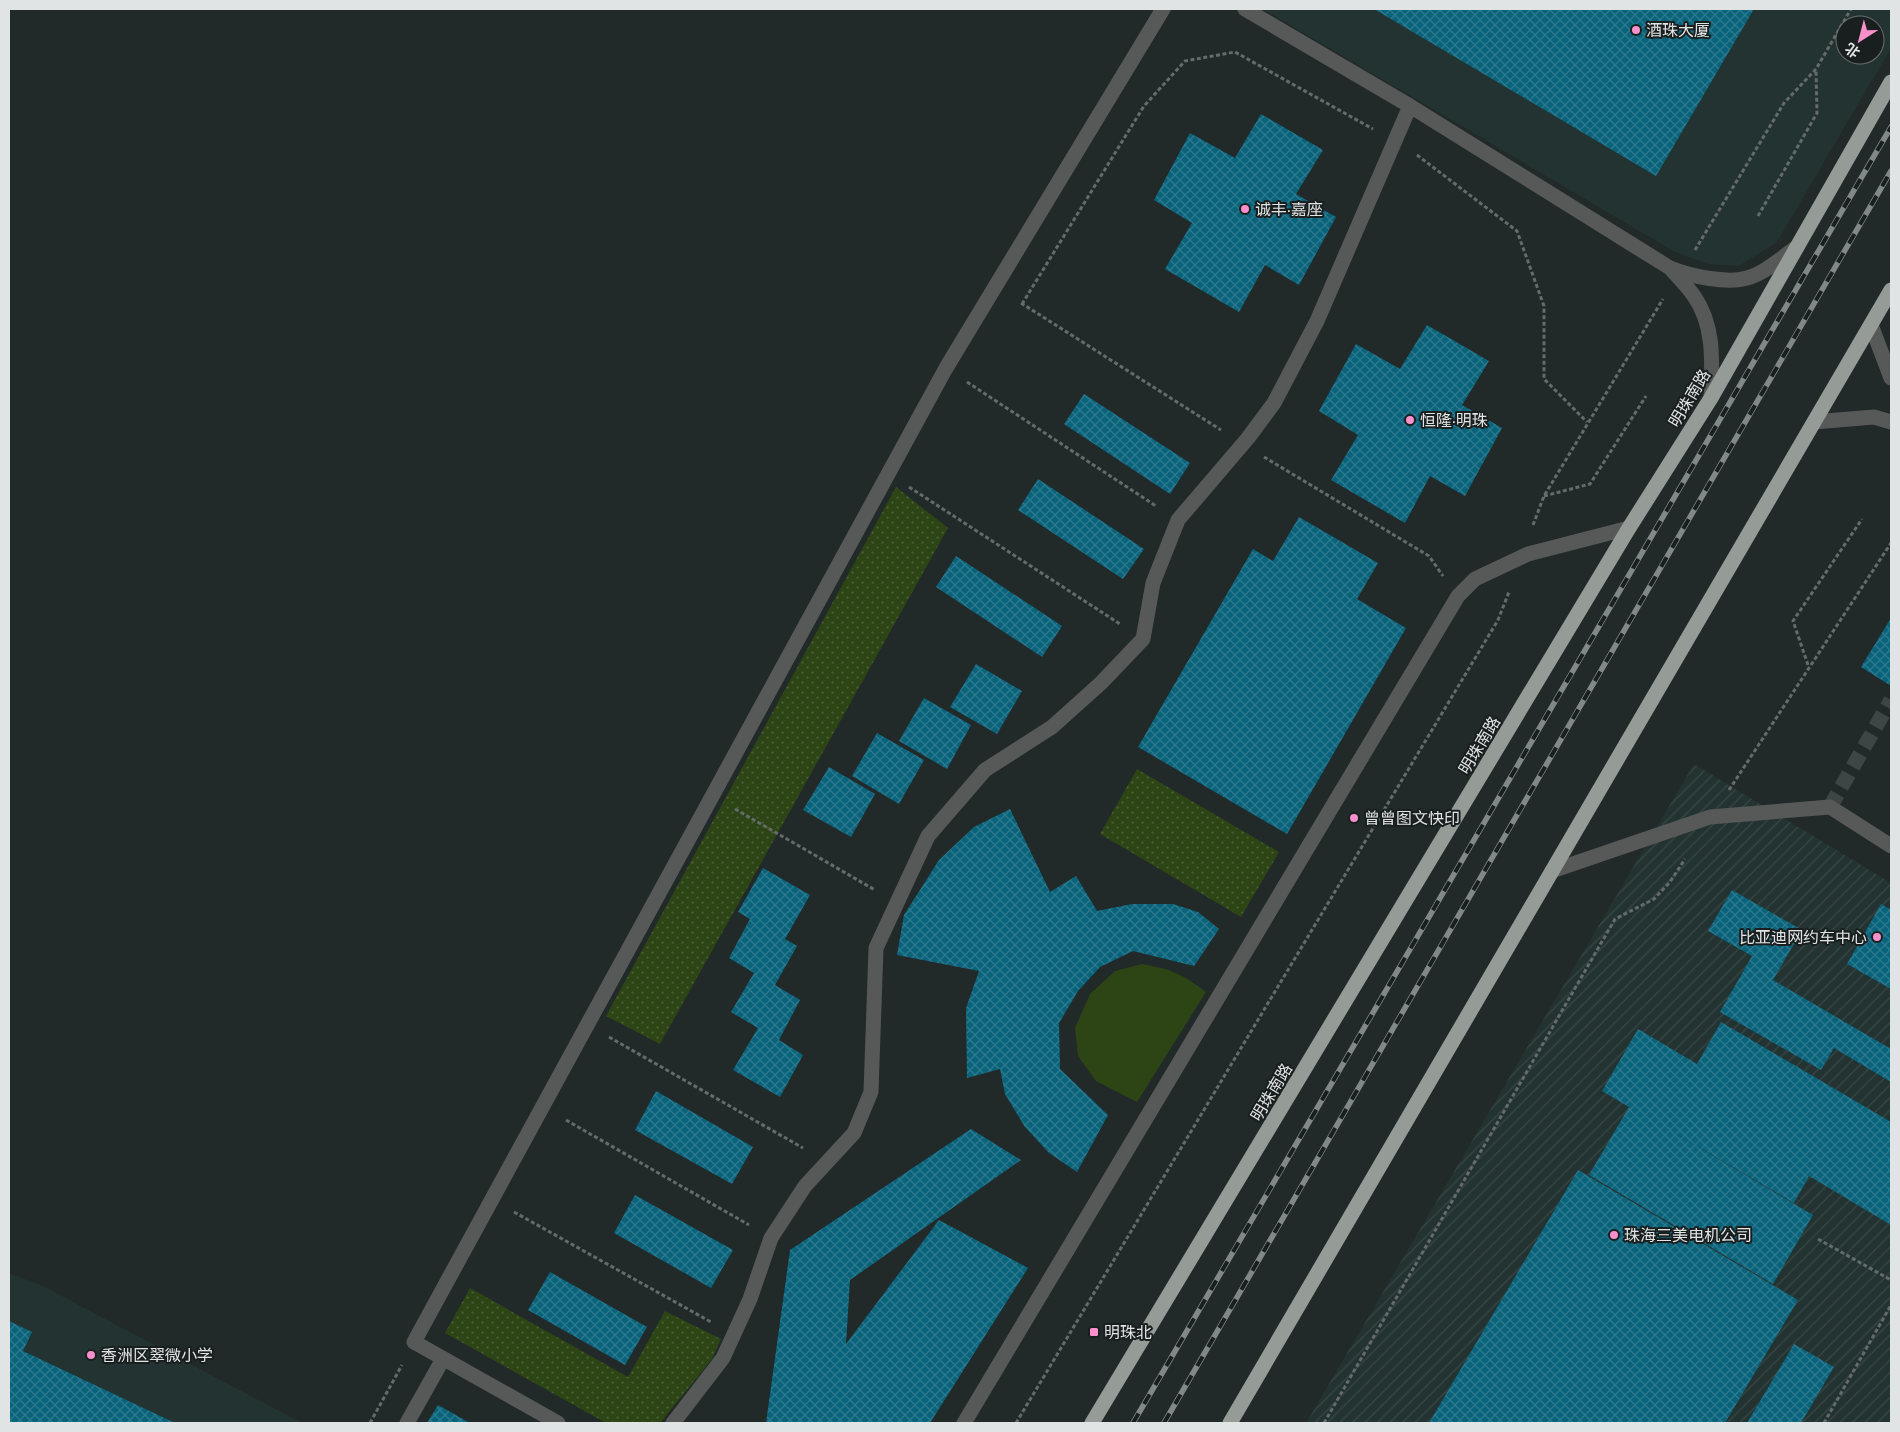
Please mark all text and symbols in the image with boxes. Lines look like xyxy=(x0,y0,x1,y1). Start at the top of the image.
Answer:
north arrow xyxy=(1835,15,1885,65)
place label: 酒珠大厦 xyxy=(1646,20,1710,42)
marker: 酒珠大厦 xyxy=(1630,24,1642,36)
text: 北 xyxy=(1841,38,1864,62)
place label: 诚丰·嘉座 xyxy=(1255,199,1323,221)
marker: 诚丰·嘉座 xyxy=(1239,203,1251,215)
street label: 明珠南路 xyxy=(1664,365,1716,432)
place label: 恒隆·明珠 xyxy=(1420,410,1488,432)
marker: 恒隆·明珠 xyxy=(1404,414,1416,426)
street label: 明珠南路 xyxy=(1454,712,1506,779)
place label: 曾曾图文快印 xyxy=(1364,808,1460,830)
marker: 曾曾图文快印 xyxy=(1348,812,1360,824)
place label: 比亚迪网约车中心 xyxy=(1739,927,1867,949)
marker: 比亚迪网约车中心 xyxy=(1871,931,1883,943)
street label: 明珠南路 xyxy=(1246,1059,1298,1126)
place label: 珠海三美电机公司 xyxy=(1624,1225,1752,1247)
marker: 珠海三美电机公司 xyxy=(1608,1229,1620,1241)
place label: 明珠北 xyxy=(1104,1322,1152,1344)
marker: 明珠北 xyxy=(1088,1326,1100,1338)
place label: 香洲区翠微小学 xyxy=(101,1345,213,1367)
marker: 香洲区翠微小学 xyxy=(85,1349,97,1361)

